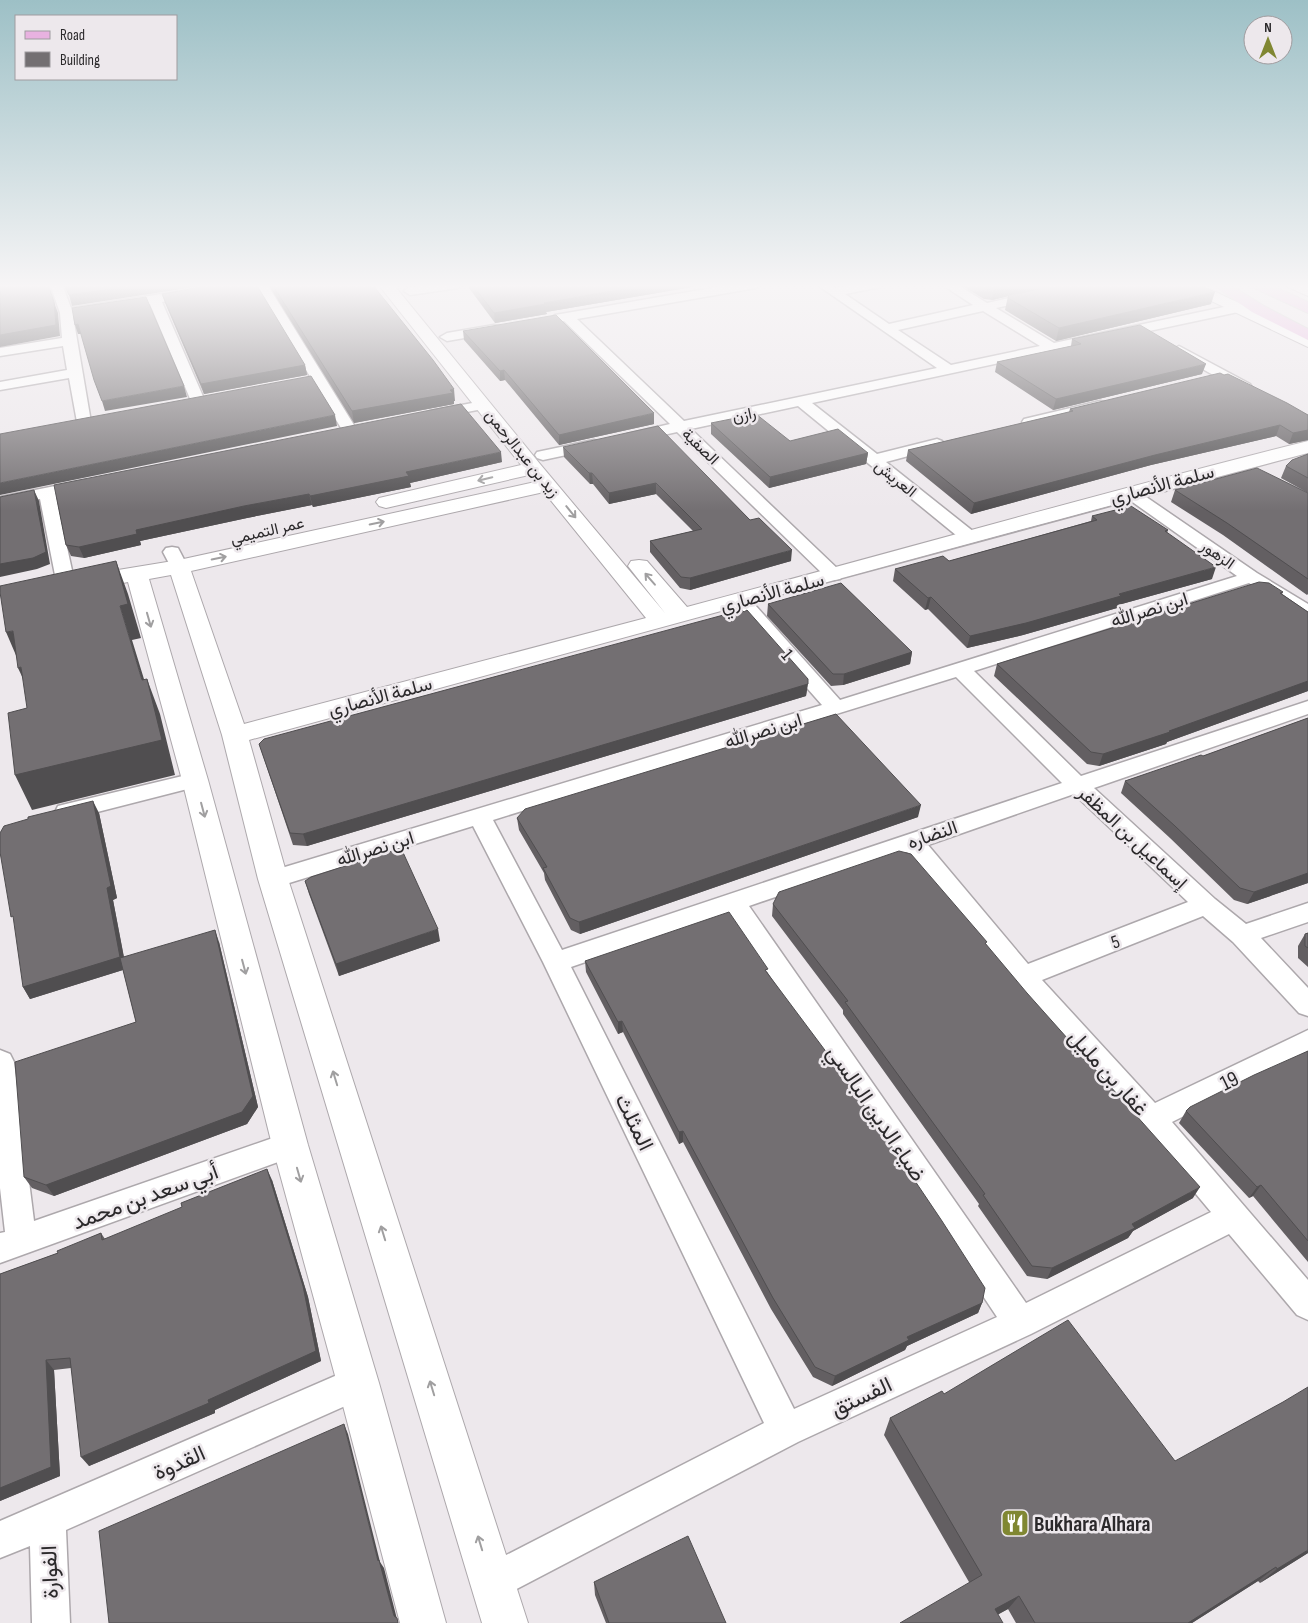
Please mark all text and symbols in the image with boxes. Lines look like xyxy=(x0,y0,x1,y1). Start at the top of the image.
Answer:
legend xyxy=(15,15,178,80)
north arrow xyxy=(1243,15,1293,65)
text: N xyxy=(1264,19,1272,36)
text: Road xyxy=(60,26,85,45)
text: Building xyxy=(60,51,100,70)
street label: رازن xyxy=(731,404,758,427)
street label: زيد بن عبدالرحمن xyxy=(481,406,563,502)
street label: الصفية xyxy=(677,425,722,469)
street label: العريش xyxy=(870,457,920,502)
street label: سلمة الأنصاري xyxy=(1108,461,1218,513)
one-way arrow xyxy=(478,475,494,484)
one-way arrow xyxy=(565,505,576,518)
street label: عمر التميمي xyxy=(229,514,307,552)
one-way arrow xyxy=(369,518,385,527)
street label: الزهور xyxy=(1196,536,1238,574)
one-way arrow xyxy=(210,553,226,562)
street label: سلمة الأنصاري xyxy=(718,569,828,621)
one-way arrow xyxy=(644,572,656,585)
street label: ابن نصرالله xyxy=(1108,588,1191,633)
one-way arrow xyxy=(145,611,155,627)
street label: 1 xyxy=(776,645,798,665)
street label: سلمة الأنصاري xyxy=(326,673,436,725)
street label: ابن نصرالله xyxy=(722,709,805,754)
street label: إسماعيل بن المظفر xyxy=(1072,781,1191,895)
one-way arrow xyxy=(199,802,208,818)
street label: النضاره xyxy=(904,816,961,855)
street label: ابن نصرالله xyxy=(334,827,417,872)
street label: 5 xyxy=(1108,930,1123,955)
one-way arrow xyxy=(240,959,249,975)
street label: غفار بن مليل xyxy=(1062,1024,1154,1122)
street label: ضياء الدين البالسي xyxy=(817,1041,931,1189)
street label: 19 xyxy=(1216,1065,1243,1097)
one-way arrow xyxy=(329,1070,339,1086)
street label: المثلث xyxy=(608,1090,659,1155)
street label: أبي سعد بن محمد xyxy=(69,1158,224,1240)
one-way arrow xyxy=(294,1167,304,1183)
one-way arrow xyxy=(378,1225,387,1241)
street label: الفستق xyxy=(827,1371,897,1423)
one-way arrow xyxy=(426,1380,436,1396)
street label: القدوة xyxy=(149,1440,210,1487)
restaurant icon: Bukhara Alhara xyxy=(1000,1508,1030,1538)
place label: Bukhara Alhara xyxy=(1034,1511,1151,1538)
one-way arrow xyxy=(475,1535,485,1551)
street label: الفوارة xyxy=(36,1545,65,1599)

